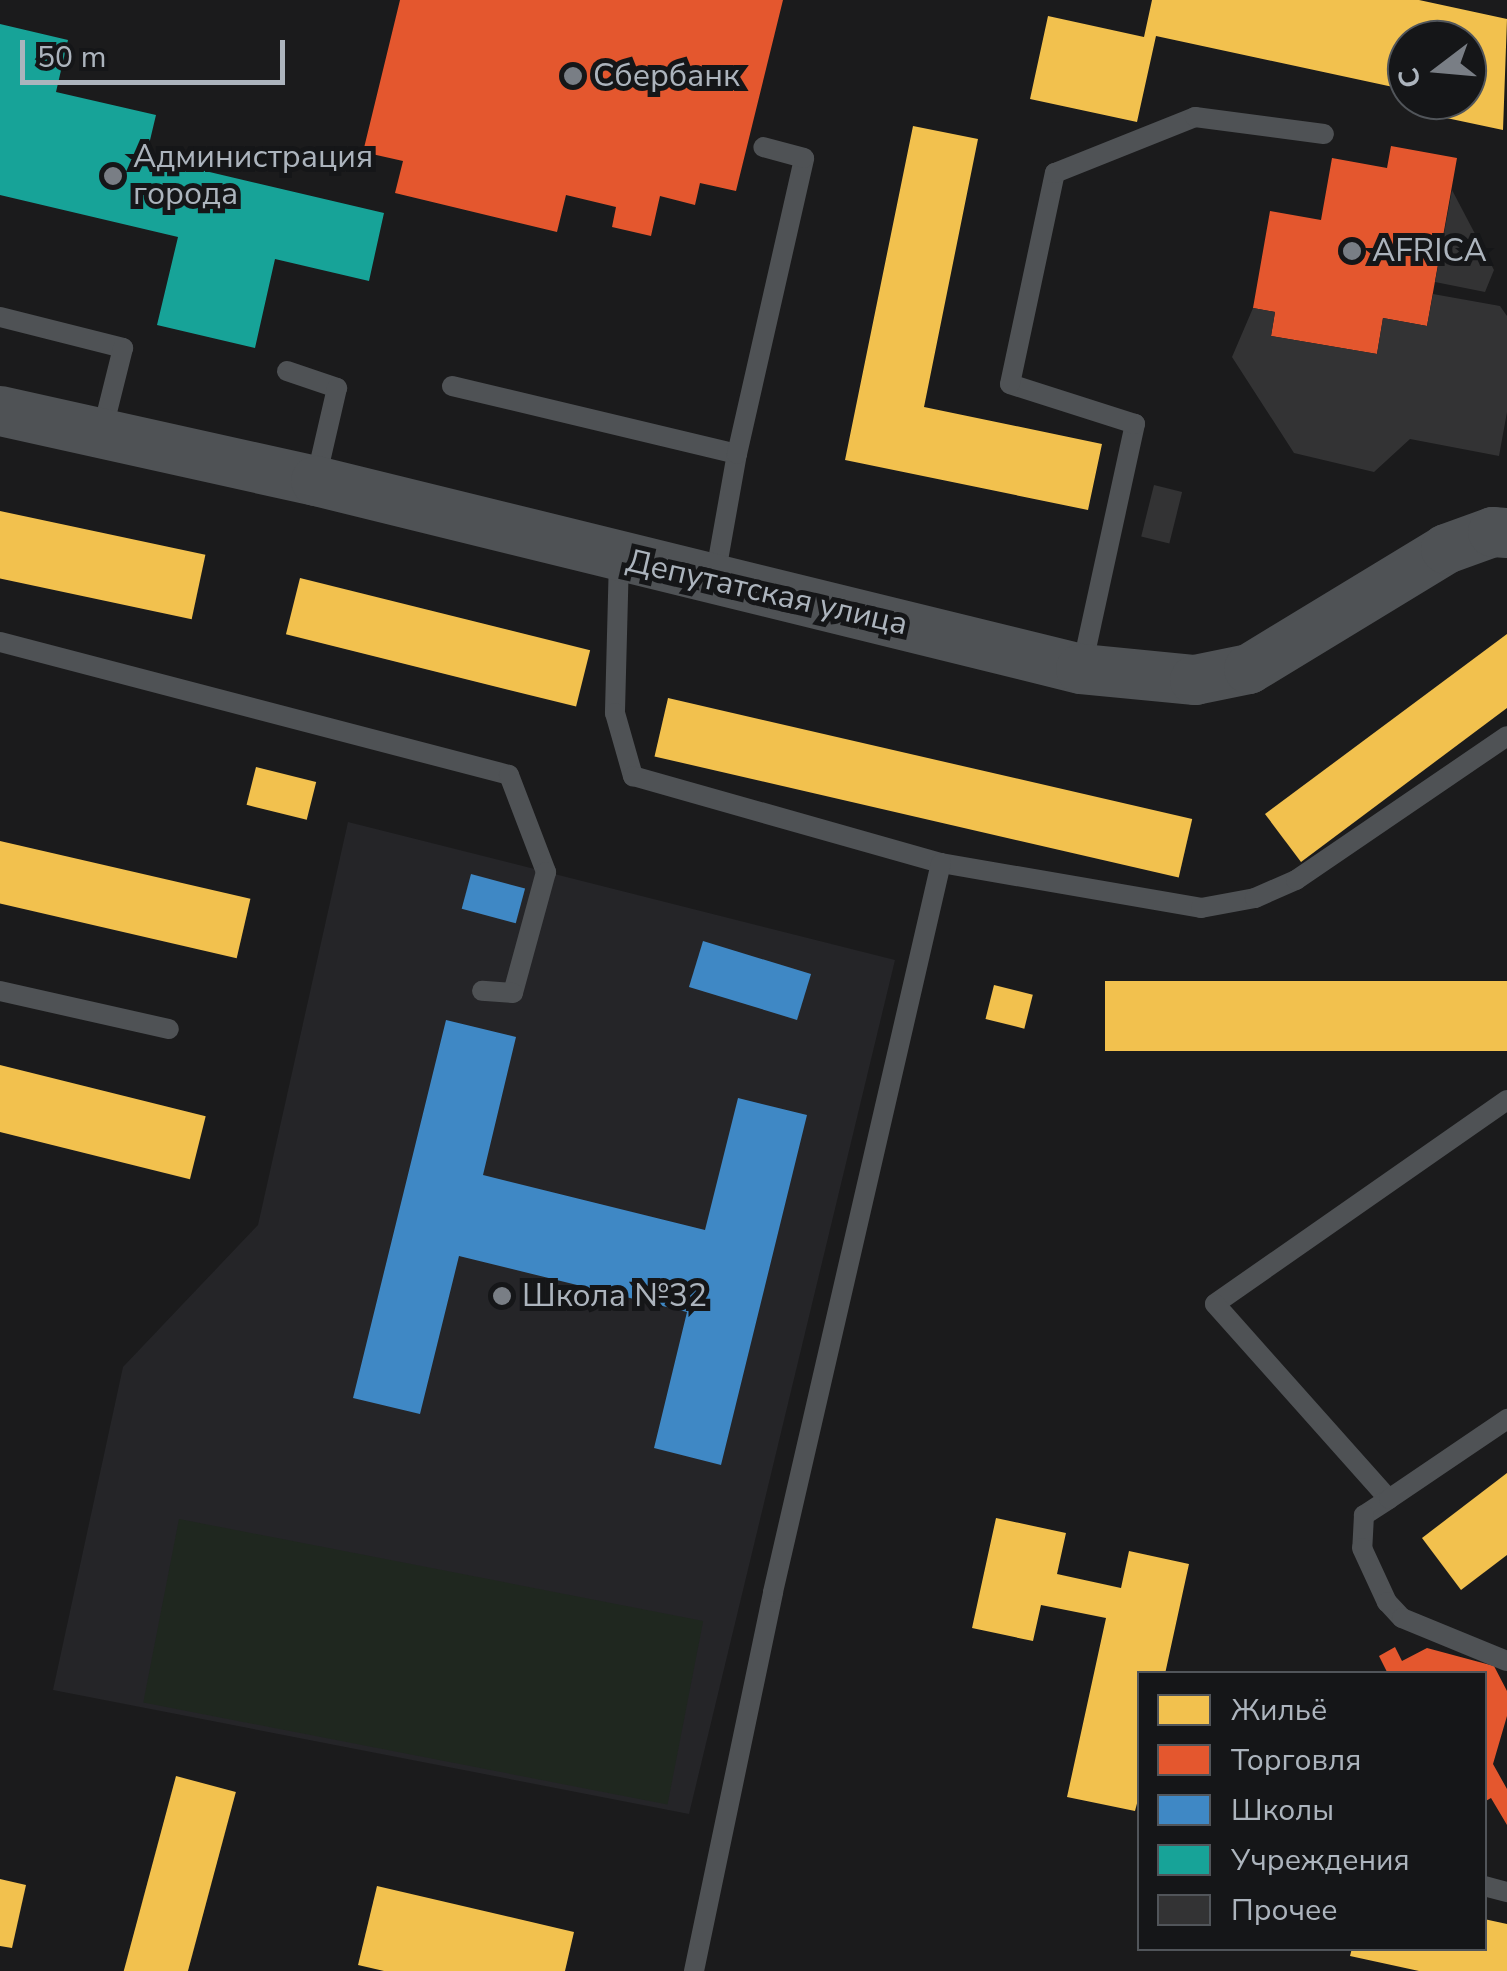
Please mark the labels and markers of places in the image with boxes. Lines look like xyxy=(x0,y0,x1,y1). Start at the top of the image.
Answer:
place label: Сбербанк xyxy=(593,57,740,95)
marker: Сбербанк xyxy=(562,65,584,87)
place label: Администрация города xyxy=(133,139,373,214)
marker: Администрация города xyxy=(102,165,124,187)
place label: AFRICA xyxy=(1372,232,1487,270)
marker: AFRICA xyxy=(1341,240,1363,262)
place label: Школа №32 xyxy=(522,1277,707,1315)
marker: Школа №32 xyxy=(491,1285,513,1307)

